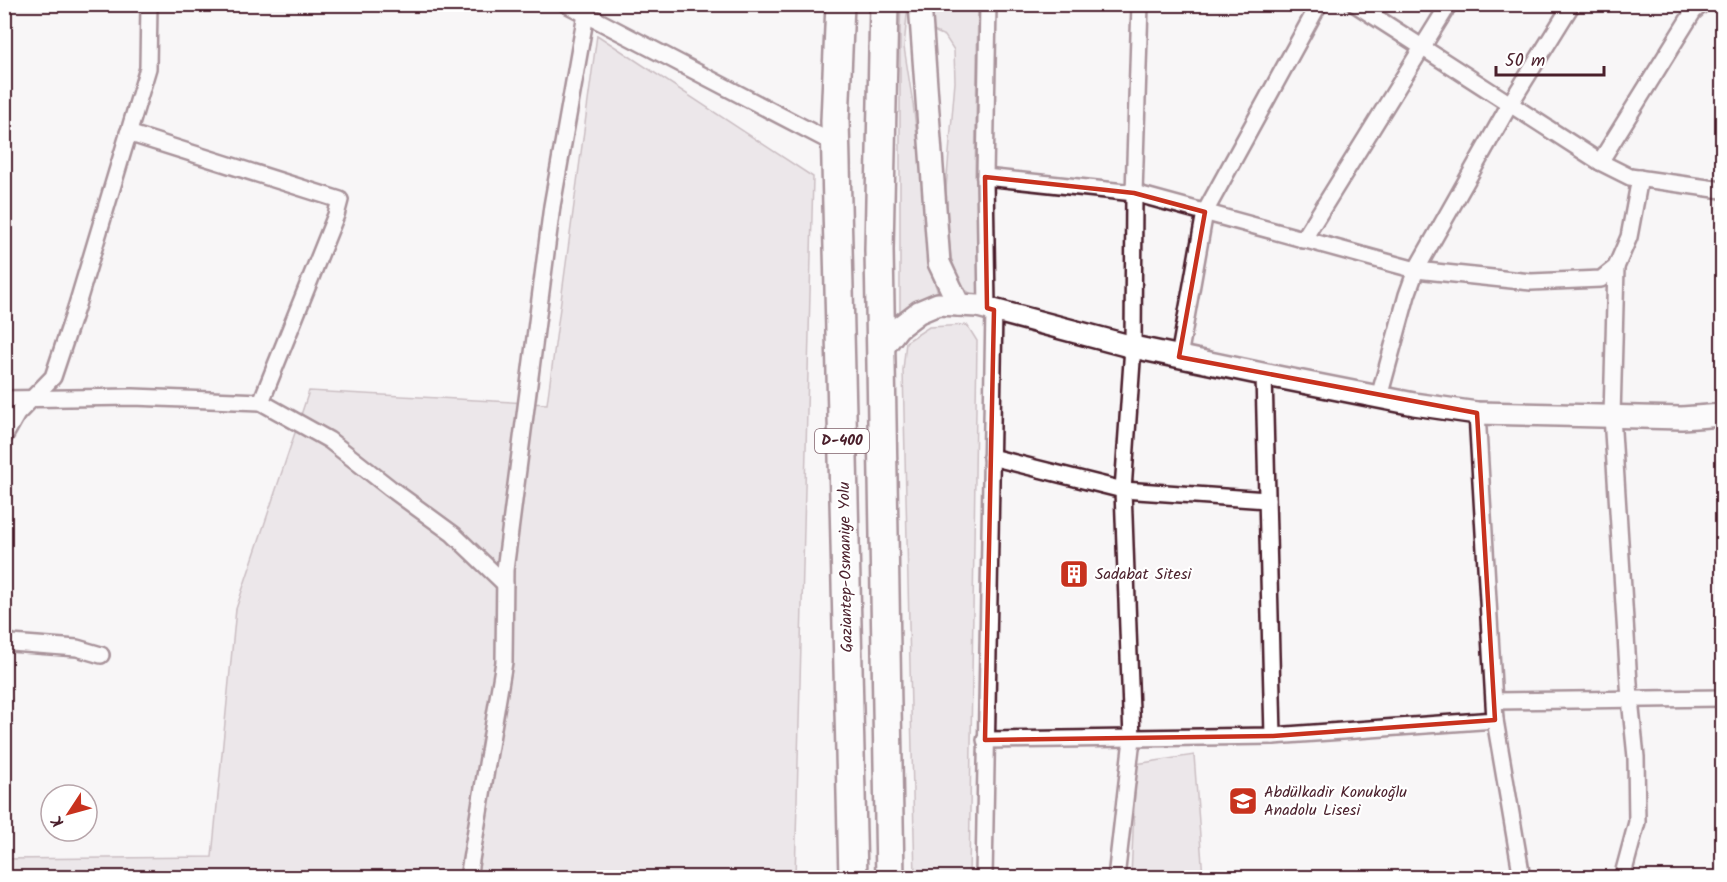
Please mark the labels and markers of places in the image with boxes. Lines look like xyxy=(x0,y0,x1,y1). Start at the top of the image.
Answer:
building icon: Sadabat Sitesi xyxy=(1058,558,1090,590)
place label: Sadabat Sitesi xyxy=(1095,562,1193,587)
place label: Abdülkadir Konukoğlu Anadolu Lisesi xyxy=(1264,780,1407,823)
school or university icon: Abdülkadir Konukoğlu Anadolu Lisesi xyxy=(1227,785,1259,817)

